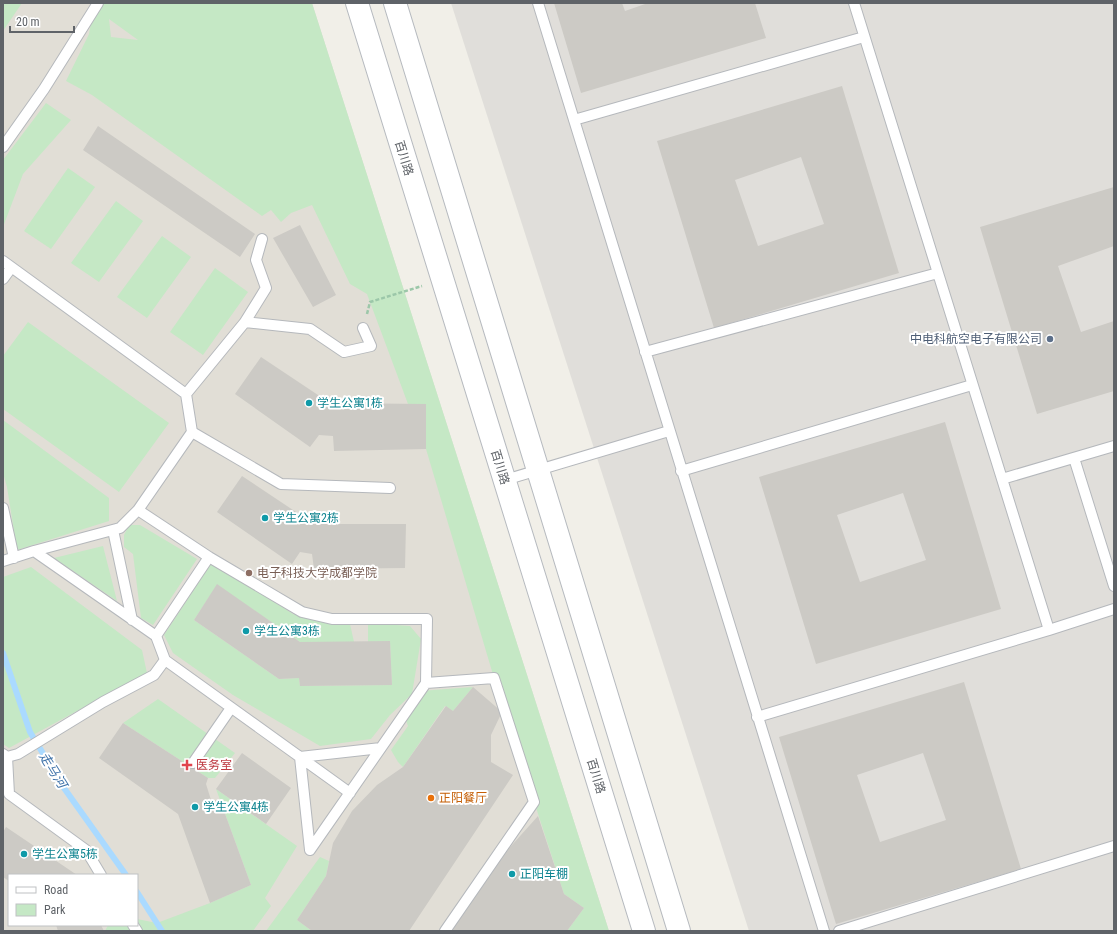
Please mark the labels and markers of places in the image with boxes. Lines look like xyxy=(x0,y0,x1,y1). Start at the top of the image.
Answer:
place label: 中电科航空电子有限公司 xyxy=(910,332,1042,346)
marker: 中电科航空电子有限公司 xyxy=(1045,334,1055,344)
place label: 学生公寓1栋 xyxy=(317,396,383,410)
marker: 学生公寓1栋 xyxy=(304,398,314,408)
place label: 学生公寓2栋 xyxy=(273,511,339,525)
marker: 学生公寓2栋 xyxy=(260,513,270,523)
place label: 电子科技大学成都学院 xyxy=(257,566,377,580)
marker: 电子科技大学成都学院 xyxy=(244,568,254,578)
place label: 学生公寓3栋 xyxy=(254,624,320,638)
marker: 学生公寓3栋 xyxy=(241,626,251,636)
place label: 医务室 xyxy=(196,758,232,772)
marker: 医务室 xyxy=(181,759,193,771)
place label: 正阳餐厅 xyxy=(439,791,487,805)
marker: 正阳餐厅 xyxy=(426,793,436,803)
place label: 学生公寓4栋 xyxy=(203,800,269,814)
marker: 学生公寓4栋 xyxy=(190,802,200,812)
place label: 学生公寓5栋 xyxy=(32,847,98,861)
marker: 学生公寓5栋 xyxy=(19,849,29,859)
place label: 正阳车棚 xyxy=(520,867,568,881)
marker: 正阳车棚 xyxy=(507,869,517,879)

